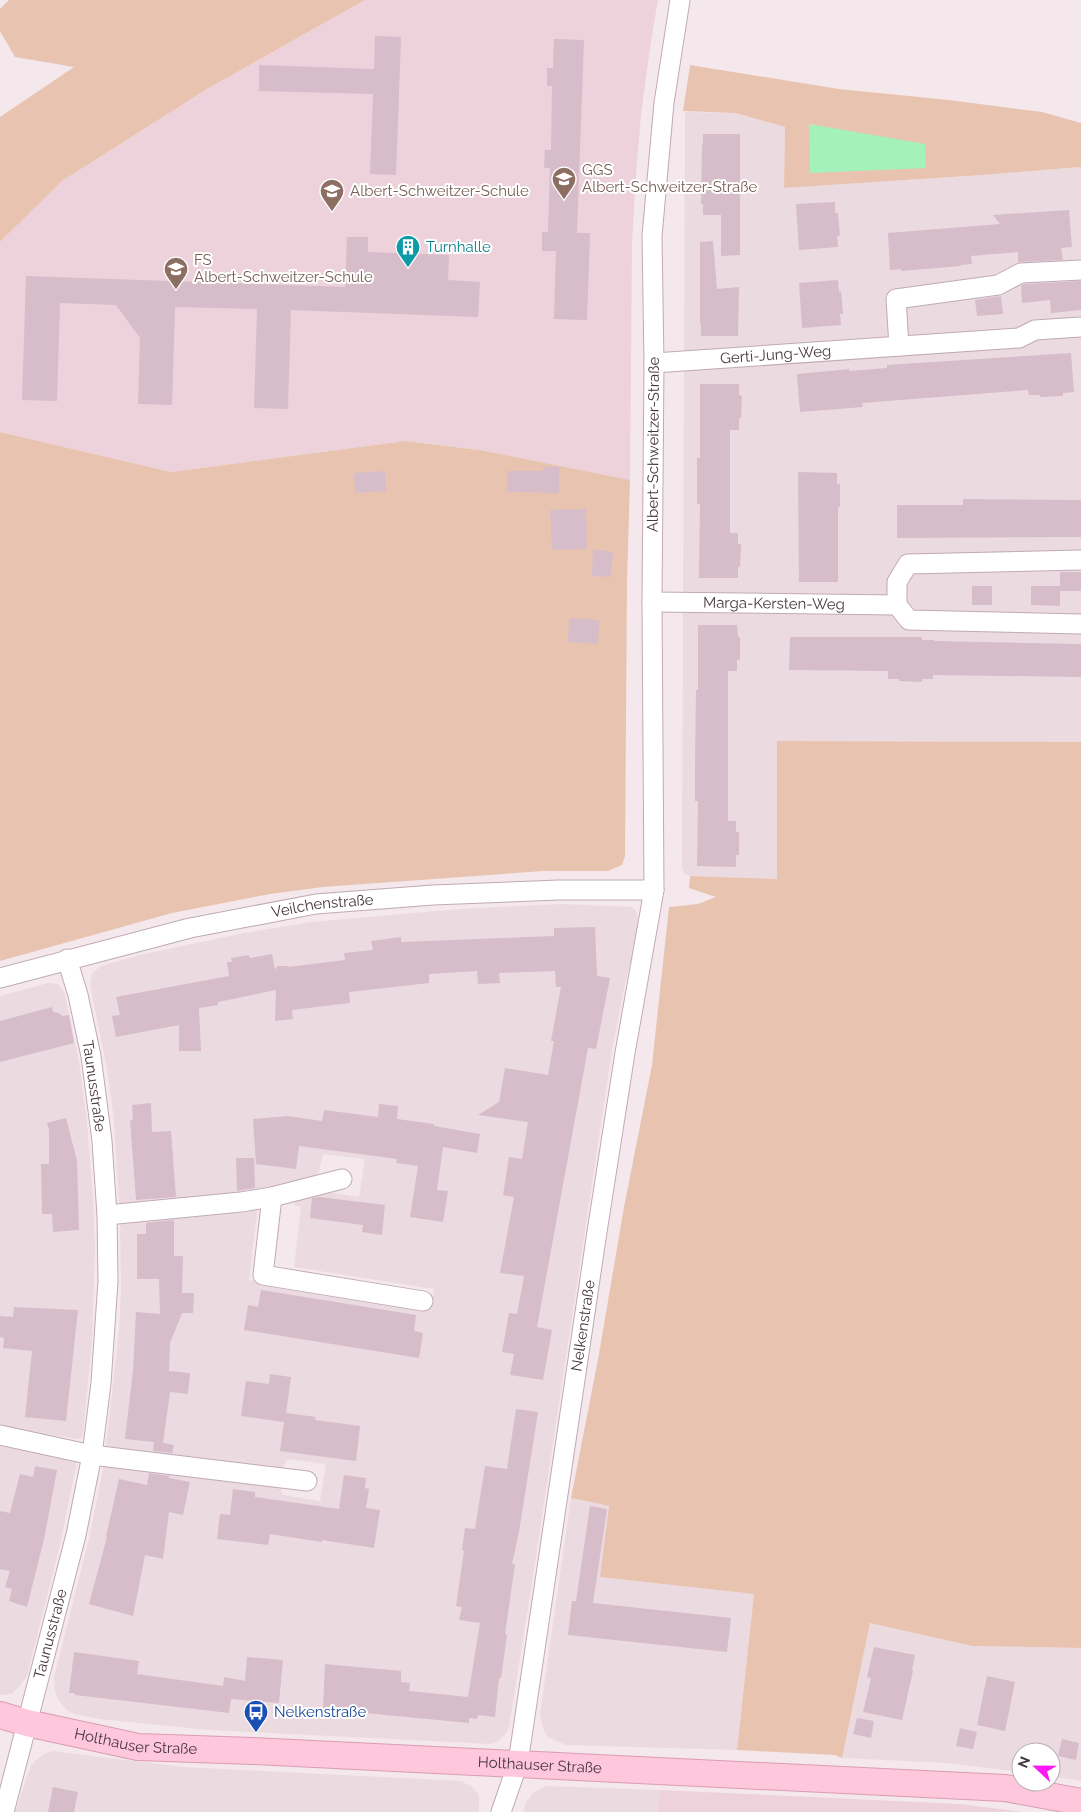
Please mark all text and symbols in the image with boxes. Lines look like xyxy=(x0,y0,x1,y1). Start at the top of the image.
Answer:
place label: GGS Albert-Schweitzer-Straße xyxy=(582,161,758,196)
school or university icon: GGS Albert-Schweitzer-Straße xyxy=(551,166,577,200)
school or university icon: Albert-Schweitzer-Schule xyxy=(319,178,345,212)
place label: Albert-Schweitzer-Schule xyxy=(350,182,529,200)
building icon: Turnhalle xyxy=(395,234,421,268)
place label: Turnhalle xyxy=(426,238,491,256)
place label: FS Albert-Schweitzer-Schule xyxy=(194,251,373,286)
school or university icon: FS Albert-Schweitzer-Schule xyxy=(163,256,189,290)
street label: Gerti-Jung-Weg xyxy=(720,342,832,367)
street label: Albert-Schweitzer-Straße xyxy=(644,356,663,532)
street label: Marga-Kersten-Weg xyxy=(703,594,845,613)
street label: Veilchenstraße xyxy=(270,891,374,921)
street label: Taunusstraße xyxy=(79,1039,109,1133)
street label: Nelkenstraße xyxy=(567,1279,599,1373)
street label: Taunusstraße xyxy=(30,1587,71,1681)
bus stop icon: Nelkenstraße xyxy=(243,1699,269,1733)
place label: Nelkenstraße xyxy=(274,1703,366,1721)
street label: Holthauser Straße xyxy=(73,1725,198,1758)
north arrow xyxy=(1011,1742,1061,1792)
street label: Holthauser Straße xyxy=(477,1753,603,1777)
text: N xyxy=(1015,1754,1033,1770)

